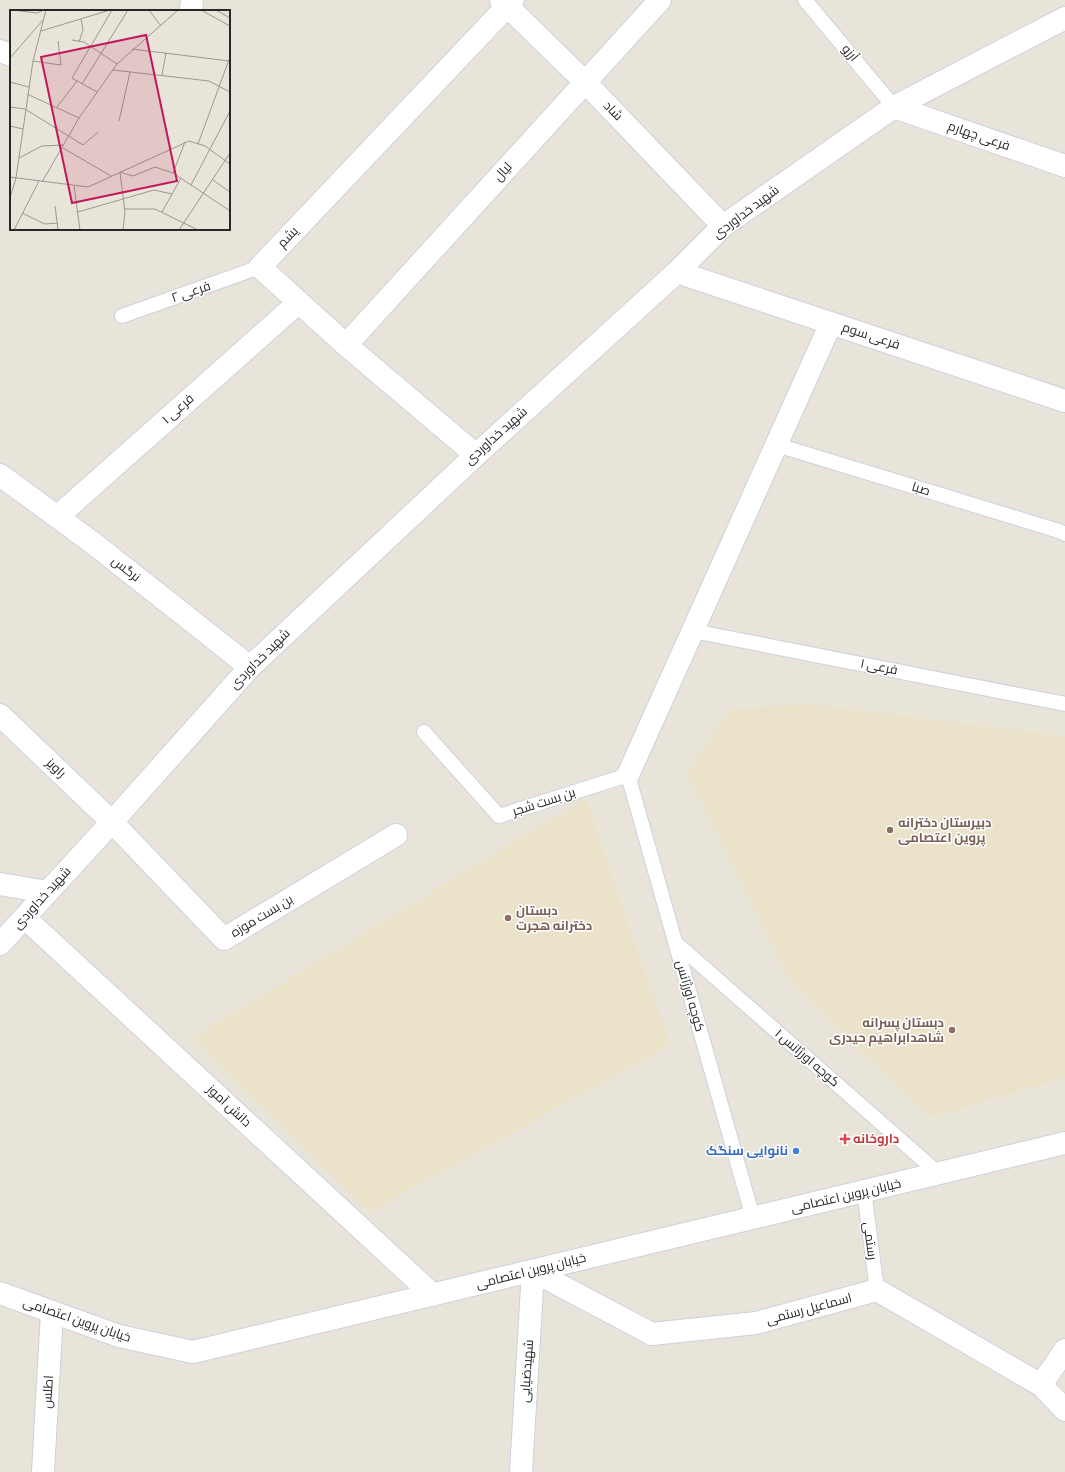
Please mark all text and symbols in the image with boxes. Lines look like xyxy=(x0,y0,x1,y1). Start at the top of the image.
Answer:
inset map xyxy=(10,10,230,230)
street label: آرزو xyxy=(838,41,863,66)
street label: شاد xyxy=(599,97,627,125)
street label: فرعی چهارم xyxy=(945,117,1013,155)
street label: لیال xyxy=(490,159,516,185)
street label: شهید خداوردی xyxy=(709,181,783,243)
street label: یشم xyxy=(273,222,303,252)
street label: فرعی ۲ xyxy=(169,277,213,307)
street label: فرعی سوم xyxy=(840,318,902,354)
street label: فرعی ۱ xyxy=(158,390,198,428)
street label: شهید خداوردی xyxy=(461,403,531,469)
street label: صبا xyxy=(910,478,932,500)
street label: نرگس xyxy=(108,552,144,586)
street label: شهید خداوردی xyxy=(226,625,294,693)
street label: فرعی ۱ xyxy=(859,655,899,679)
street label: راویز xyxy=(41,753,70,782)
street label: بن بست شجر xyxy=(509,783,578,821)
place label: دبیرستان دخترانه پروین اعتصامی xyxy=(898,814,991,847)
marker: دبیرستان دخترانه پروین اعتصامی xyxy=(885,825,895,835)
street label: شهید خداوردی xyxy=(9,863,75,933)
street label: بن بست موزه xyxy=(227,890,297,942)
place label: دبستان دخترانه هجرت xyxy=(516,902,592,935)
marker: دبستان دخترانه هجرت xyxy=(503,913,513,923)
street label: کوچه اورژانس xyxy=(671,958,709,1034)
place label: دبستان پسرانه شاهدابراهیم حیدری xyxy=(829,1014,944,1047)
street label: کوچه اورژانس ۱ xyxy=(771,1025,843,1091)
marker: دبستان پسرانه شاهدابراهیم حیدری xyxy=(947,1025,957,1035)
street label: دانش آموز xyxy=(202,1080,255,1131)
place label: داروخانه xyxy=(853,1130,899,1148)
marker: داروخانه xyxy=(840,1134,850,1144)
place label: نانوایی سنگک xyxy=(706,1142,788,1160)
marker: نانوایی سنگک xyxy=(791,1146,801,1156)
street label: خیابان پروین اعتصامی xyxy=(789,1175,903,1217)
street label: رستمی xyxy=(859,1221,881,1261)
street label: خیابان پروین اعتصامی xyxy=(474,1249,588,1293)
street label: اسماعیل رستمی xyxy=(764,1289,854,1329)
street label: خیابان پروین اعتصامی xyxy=(21,1293,133,1347)
street label: شهیدضیایی xyxy=(516,1339,538,1403)
street label: اطلس xyxy=(38,1375,58,1409)

